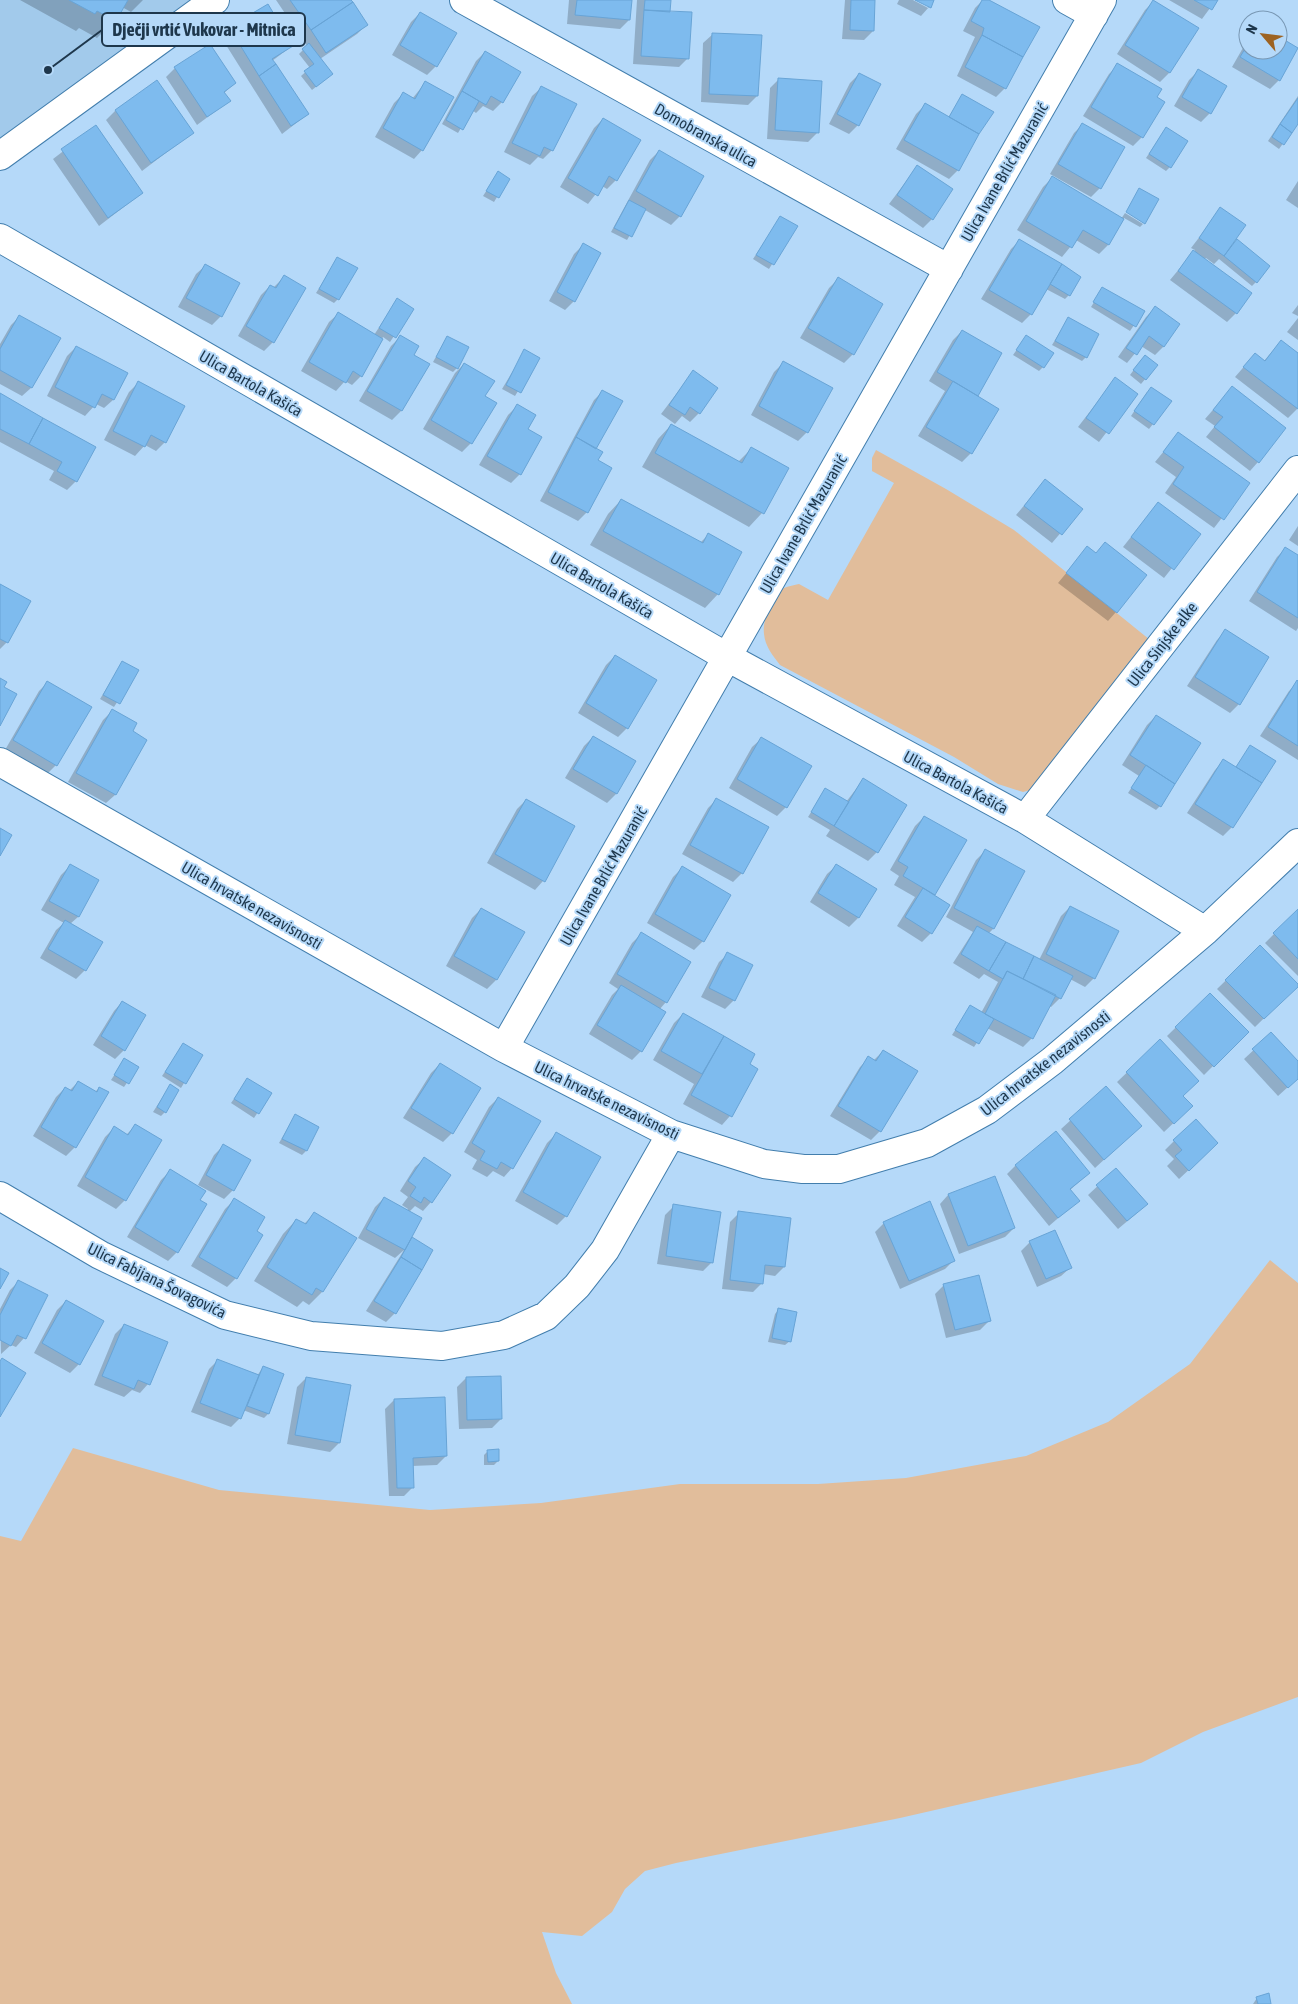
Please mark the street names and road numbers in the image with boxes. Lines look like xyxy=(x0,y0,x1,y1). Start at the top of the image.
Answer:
street label: Domobranska ulica xyxy=(652,99,760,171)
street label: Ulica Ivane Brlić Mazuranić xyxy=(957,99,1051,245)
street label: Ulica Bartola Kašića xyxy=(196,346,306,420)
street label: Ulica Ivane Brlić Mazuranić xyxy=(756,451,850,597)
street label: Ulica Bartola Kašića xyxy=(547,548,657,622)
street label: Ulica Sinjske alke xyxy=(1123,598,1201,690)
street label: Ulica Bartola Kašića xyxy=(901,747,1011,817)
street label: Ulica Ivane Brlić Mazuranić xyxy=(556,803,650,949)
street label: Ulica hrvatske nezavisnosti xyxy=(179,857,325,953)
street label: Ulica hrvatske nezavisnosti xyxy=(977,1007,1113,1119)
street label: Ulica hrvatske nezavisnosti xyxy=(532,1057,682,1143)
street label: Ulica Fabijana Šovagovića xyxy=(84,1239,229,1322)

